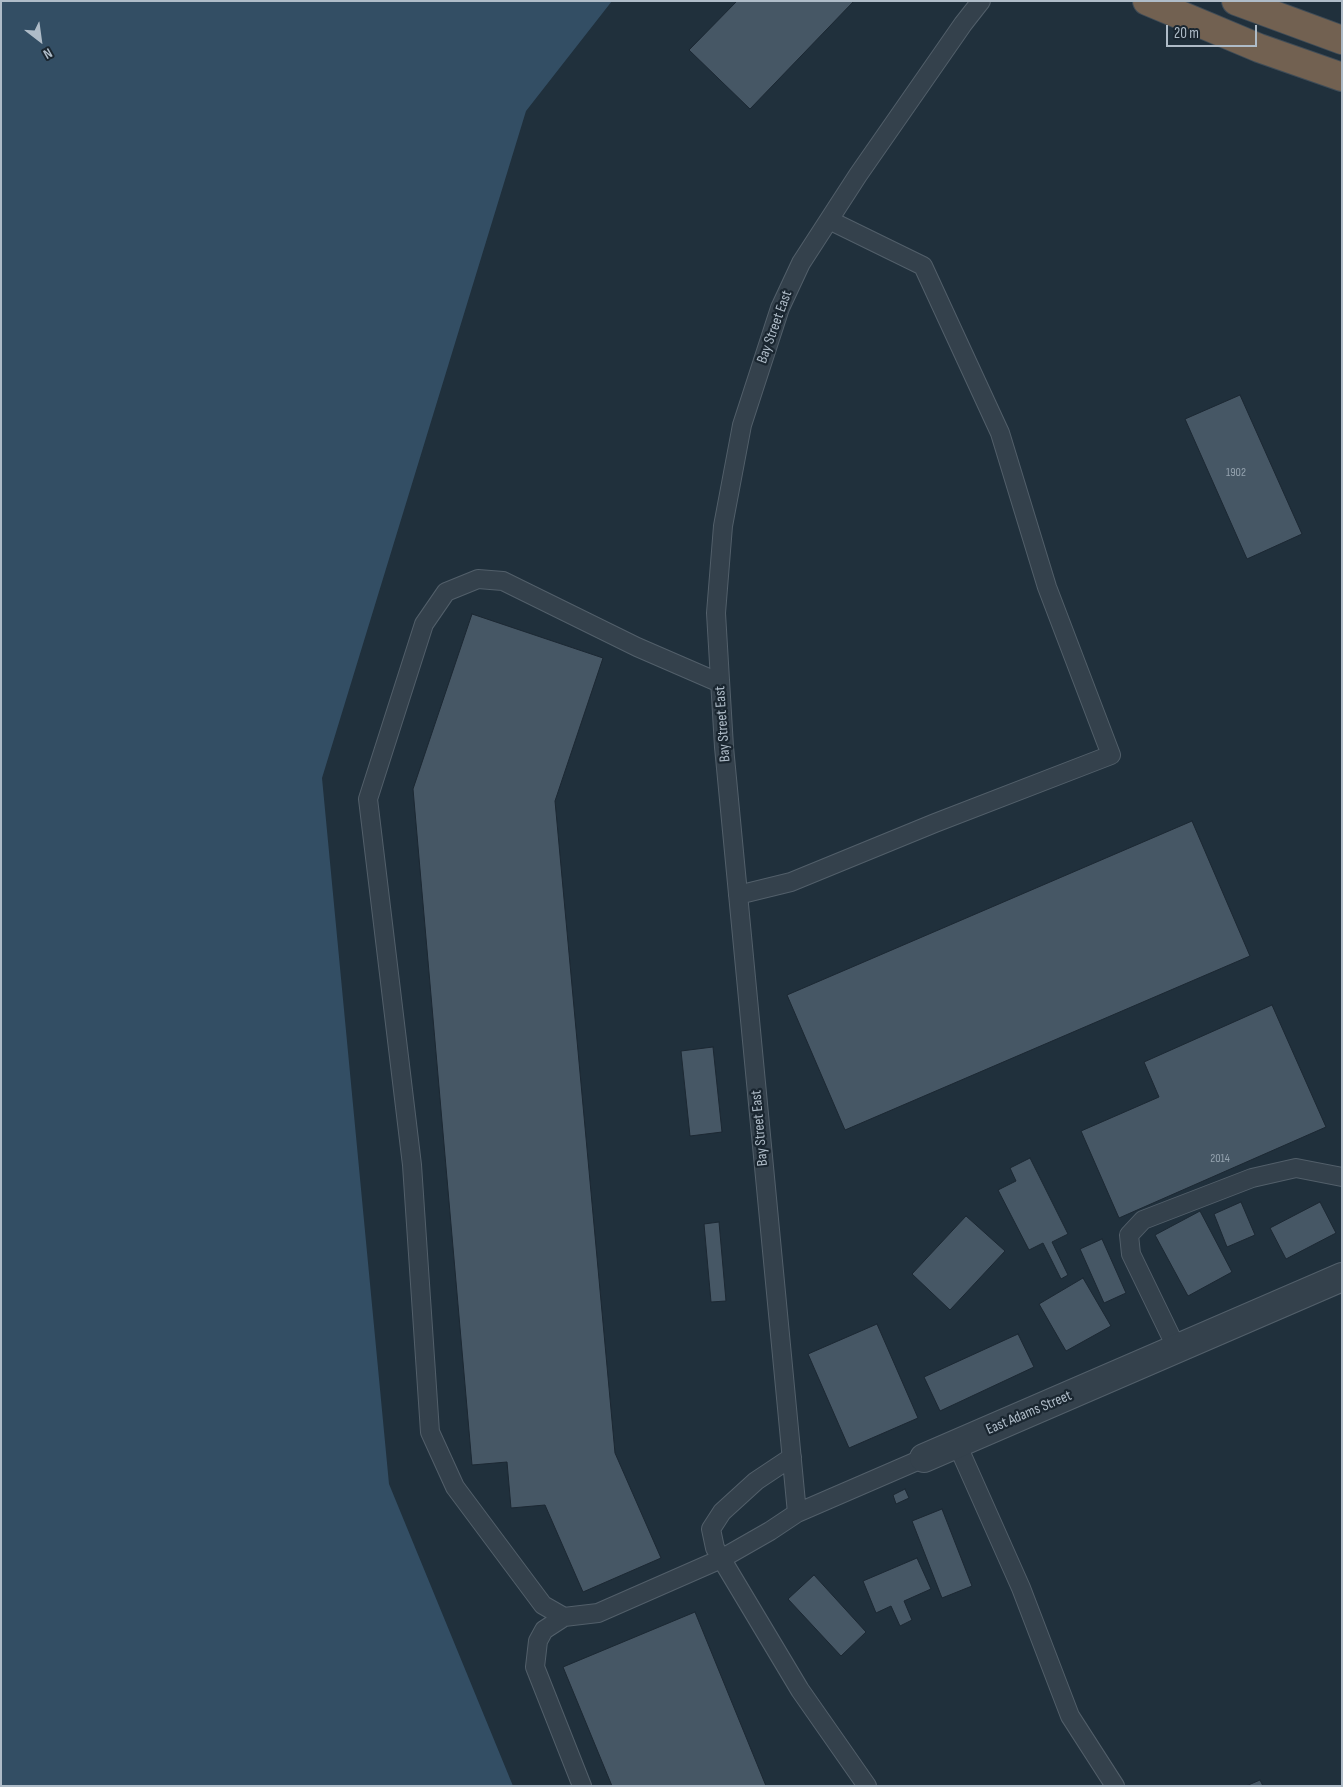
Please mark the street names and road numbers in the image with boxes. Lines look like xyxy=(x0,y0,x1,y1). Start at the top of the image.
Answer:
street label: Bay Street East xyxy=(753,288,797,366)
street label: Bay Street East xyxy=(711,685,735,763)
street label: Bay Street East xyxy=(748,1089,772,1167)
street label: East Adams Street xyxy=(983,1387,1075,1439)

